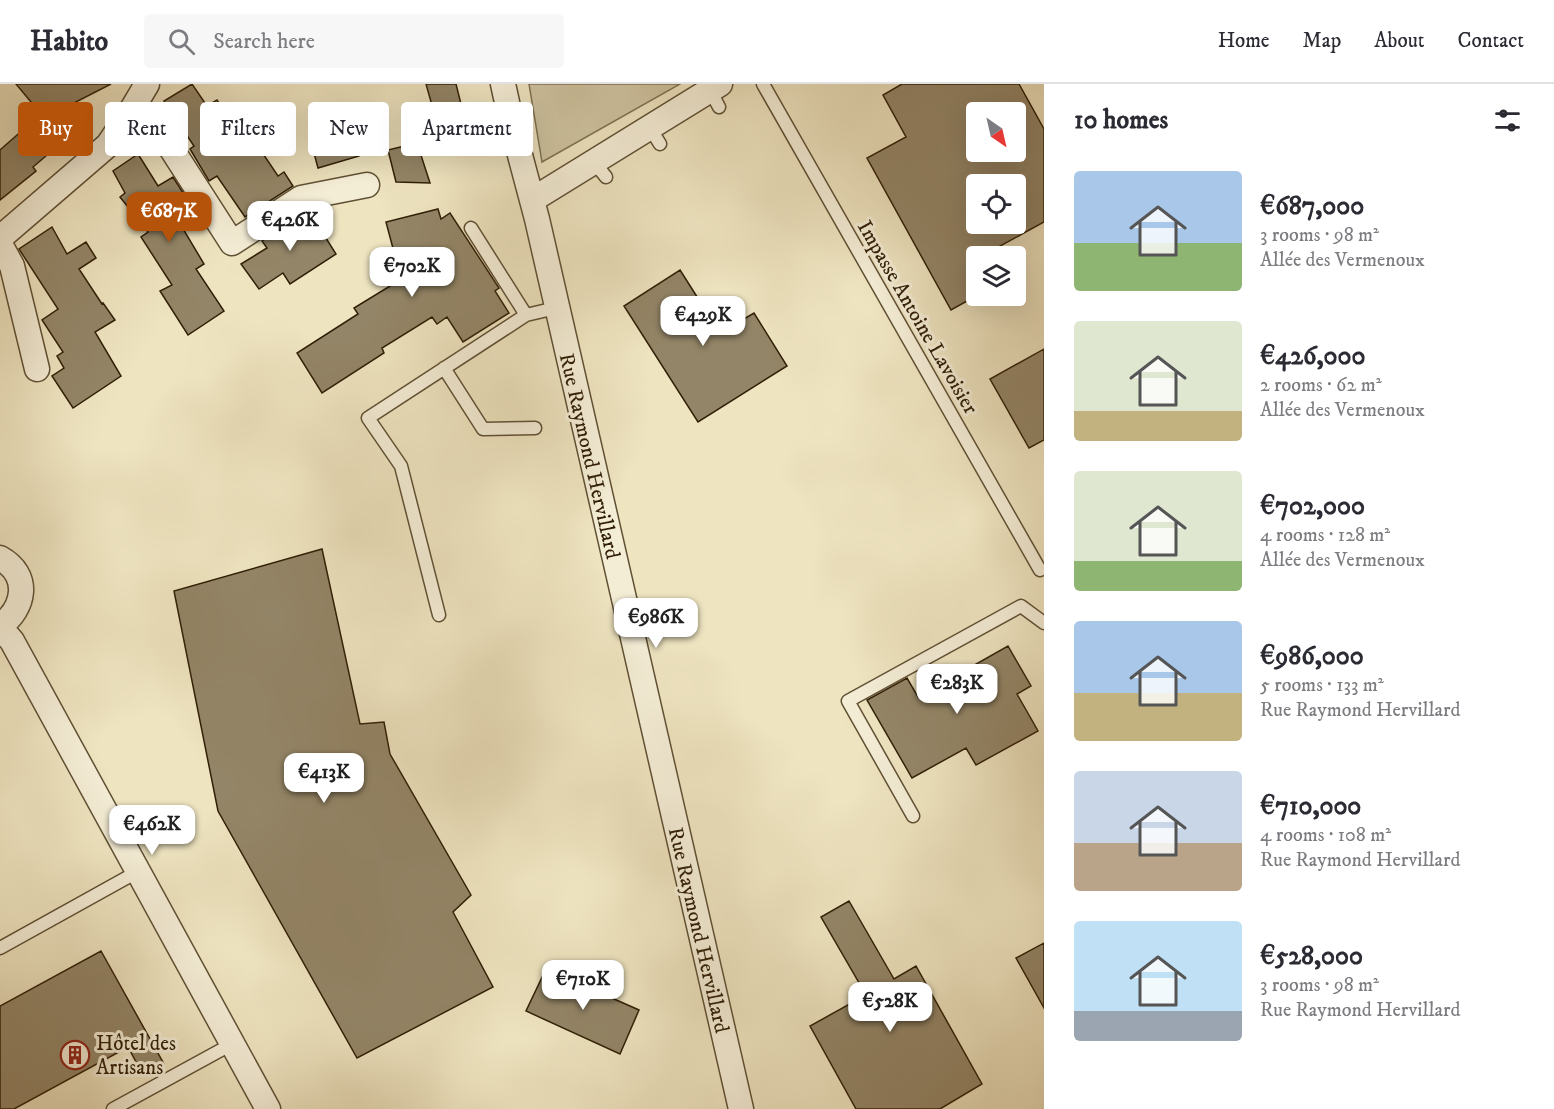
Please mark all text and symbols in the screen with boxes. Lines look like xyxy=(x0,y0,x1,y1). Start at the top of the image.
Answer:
search box xyxy=(144,14,564,68)
text: Habito xyxy=(30,24,108,59)
icon: search xyxy=(165,25,198,58)
text: Search here xyxy=(213,28,315,55)
text: Home xyxy=(1218,28,1270,54)
text: Map xyxy=(1303,28,1341,54)
text: About xyxy=(1374,28,1425,54)
text: Contact xyxy=(1458,28,1524,54)
chip: Buy xyxy=(18,102,93,156)
chip: Rent xyxy=(105,102,188,156)
chip: Filters xyxy=(200,102,296,156)
chip: New xyxy=(308,102,389,156)
chip: Apartment xyxy=(401,102,533,156)
north arrow xyxy=(966,102,1026,162)
map controls xyxy=(966,102,1026,306)
text: 10 homes xyxy=(1074,104,1168,137)
icon: filters xyxy=(1491,104,1524,137)
button: locate xyxy=(966,174,1026,234)
text: €687,000 xyxy=(1260,190,1364,223)
pin: €687K xyxy=(127,192,211,243)
icon: home xyxy=(1122,195,1194,267)
text: €687K xyxy=(141,199,197,224)
pin: €426K xyxy=(248,201,332,252)
text: €426K xyxy=(261,208,319,233)
street label: Impasse Antoine Lavoisier xyxy=(851,216,983,419)
text: 3 rooms · 98 m² xyxy=(1260,223,1379,248)
button: layers xyxy=(966,246,1026,306)
pin: €702K xyxy=(370,247,454,298)
text: Allée des Vermenoux xyxy=(1260,248,1425,273)
text: €702K xyxy=(384,254,440,279)
pin: €429K xyxy=(661,296,745,347)
text: €429K xyxy=(674,303,732,328)
text: €426,000 xyxy=(1260,340,1366,373)
icon: home xyxy=(1122,345,1194,417)
street label: Rue Raymond Hervillard xyxy=(553,351,625,562)
text: 2 rooms · 62 m² xyxy=(1260,373,1382,398)
text: Allée des Vermenoux xyxy=(1260,398,1425,423)
text: €702,000 xyxy=(1260,490,1365,523)
icon: home xyxy=(1122,495,1194,567)
text: 4 rooms · 128 m² xyxy=(1260,523,1390,548)
text: Allée des Vermenoux xyxy=(1260,548,1425,573)
pin: €986K xyxy=(614,598,698,649)
text: €986K xyxy=(628,605,684,630)
text: €986,000 xyxy=(1260,640,1364,673)
icon: home xyxy=(1122,645,1194,717)
pin: €283K xyxy=(915,664,999,715)
text: €283K xyxy=(930,671,984,696)
text: 5 rooms · 133 m² xyxy=(1260,673,1384,698)
text: Rue Raymond Hervillard xyxy=(1260,698,1460,723)
pin: €413K xyxy=(282,753,366,804)
text: €413K xyxy=(298,760,350,785)
text: €710,000 xyxy=(1260,790,1361,823)
icon: home xyxy=(1122,795,1194,867)
pin: €462K xyxy=(110,805,194,856)
text: €462K xyxy=(123,812,181,837)
text: 4 rooms · 108 m² xyxy=(1260,823,1391,848)
street label: Rue Raymond Hervillard xyxy=(662,825,734,1036)
text: Rue Raymond Hervillard xyxy=(1260,848,1460,873)
text: €528,000 xyxy=(1260,940,1363,973)
icon: home xyxy=(1122,945,1194,1017)
pin: €710K xyxy=(541,960,625,1011)
text: €710K xyxy=(556,967,610,992)
text: 3 rooms · 98 m² xyxy=(1260,973,1379,998)
pin: €528K xyxy=(848,982,932,1033)
text: €528K xyxy=(862,989,918,1014)
text: Rue Raymond Hervillard xyxy=(1260,998,1460,1023)
place label: Hôtel des Artisans xyxy=(96,1031,176,1081)
building icon: Hôtel des Artisans xyxy=(59,1039,91,1071)

